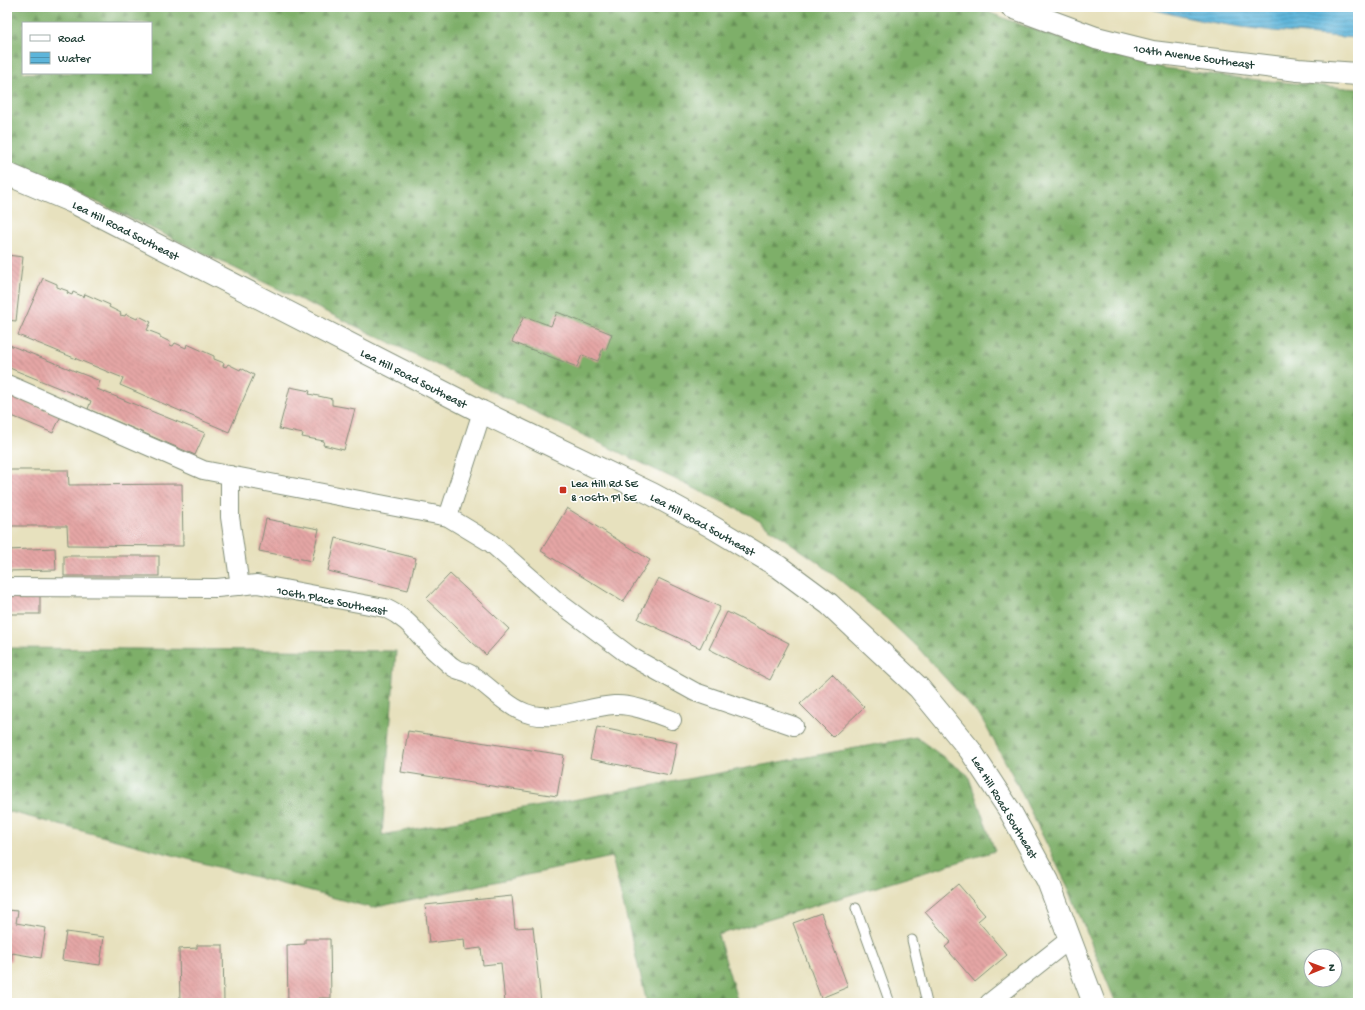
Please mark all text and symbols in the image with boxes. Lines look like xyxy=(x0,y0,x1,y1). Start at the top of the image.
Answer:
legend xyxy=(22,22,152,74)
text: Road xyxy=(58,33,85,47)
street label: 104th Avenue Southeast xyxy=(1132,42,1256,74)
text: Water xyxy=(58,53,92,67)
street label: Lea Hill Road Southeast xyxy=(69,199,182,265)
street label: Lea Hill Road Southeast xyxy=(357,347,470,413)
place label: Lea Hill Rd SE & 106th Pl SE xyxy=(571,478,638,506)
marker: Lea Hill Rd SE & 106th Pl SE xyxy=(558,485,568,495)
street label: Lea Hill Road Southeast xyxy=(647,491,758,561)
street label: 106th Place Southeast xyxy=(274,584,389,620)
street label: Lea Hill Road Southeast xyxy=(967,754,1040,863)
north arrow xyxy=(1303,948,1343,988)
text: N xyxy=(1325,964,1337,972)

